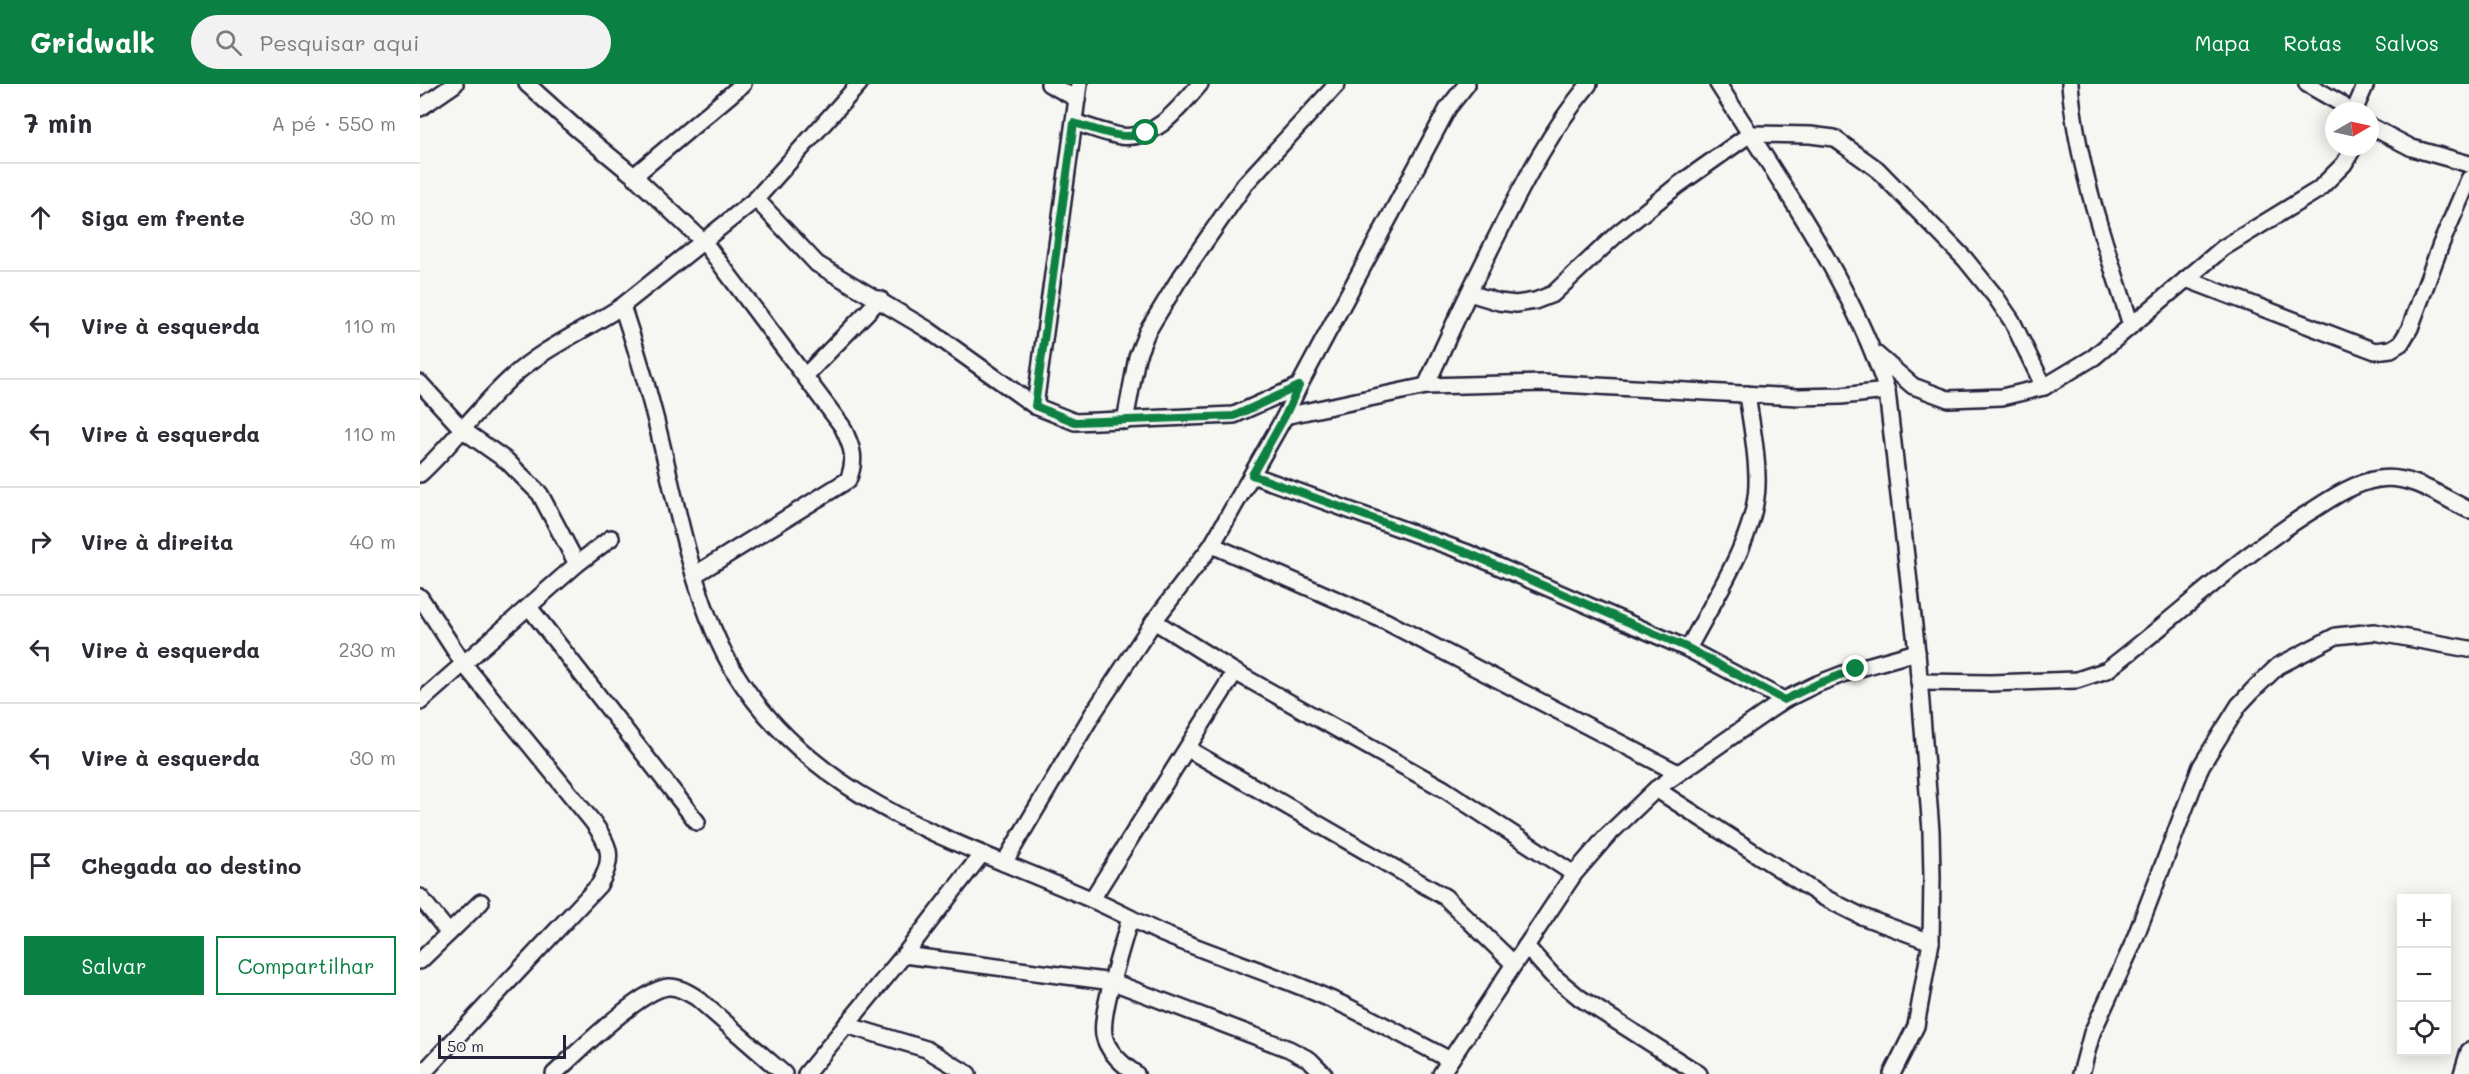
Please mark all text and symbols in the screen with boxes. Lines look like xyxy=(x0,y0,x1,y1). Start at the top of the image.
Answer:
search box xyxy=(191,15,611,69)
text: Gridwalk xyxy=(30,24,155,60)
icon: search xyxy=(212,26,245,59)
text: Pesquisar aqui xyxy=(260,28,419,57)
text: Mapa xyxy=(2195,29,2251,56)
text: Rotas xyxy=(2284,29,2342,56)
text: Salvos xyxy=(2375,29,2439,56)
north arrow xyxy=(2325,102,2379,156)
text: 7 min xyxy=(24,106,92,140)
text: A pé · 550 m xyxy=(272,110,396,136)
route start xyxy=(1132,119,1158,145)
icon: ahead xyxy=(24,201,57,234)
text: Siga em frente xyxy=(81,203,245,232)
text: 30 m xyxy=(350,204,396,230)
icon: left xyxy=(24,309,57,342)
text: Vire à esquerda xyxy=(81,311,260,340)
text: 110 m xyxy=(343,312,396,338)
icon: left xyxy=(24,417,57,450)
text: Vire à esquerda xyxy=(81,419,260,448)
text: 110 m xyxy=(343,420,396,446)
icon: right xyxy=(24,525,57,558)
text: Vire à direita xyxy=(81,527,234,556)
text: 40 m xyxy=(350,528,396,554)
icon: left xyxy=(24,633,57,666)
text: Vire à esquerda xyxy=(81,635,260,664)
text: 230 m xyxy=(338,636,396,662)
route end xyxy=(1842,655,1868,681)
icon: left xyxy=(24,741,57,774)
text: Vire à esquerda xyxy=(81,743,260,772)
text: 30 m xyxy=(350,744,396,770)
icon: arrive xyxy=(24,849,57,882)
text: Chegada ao destino xyxy=(81,851,301,880)
map controls xyxy=(2397,894,2451,1056)
button: + xyxy=(2397,894,2451,948)
button: Salvar xyxy=(24,936,204,995)
button: Compartilhar xyxy=(216,936,396,995)
button: − xyxy=(2397,948,2451,1002)
button: locate xyxy=(2397,1002,2451,1056)
scale bar xyxy=(438,1032,566,1060)
text: 50 m xyxy=(447,1035,484,1056)

